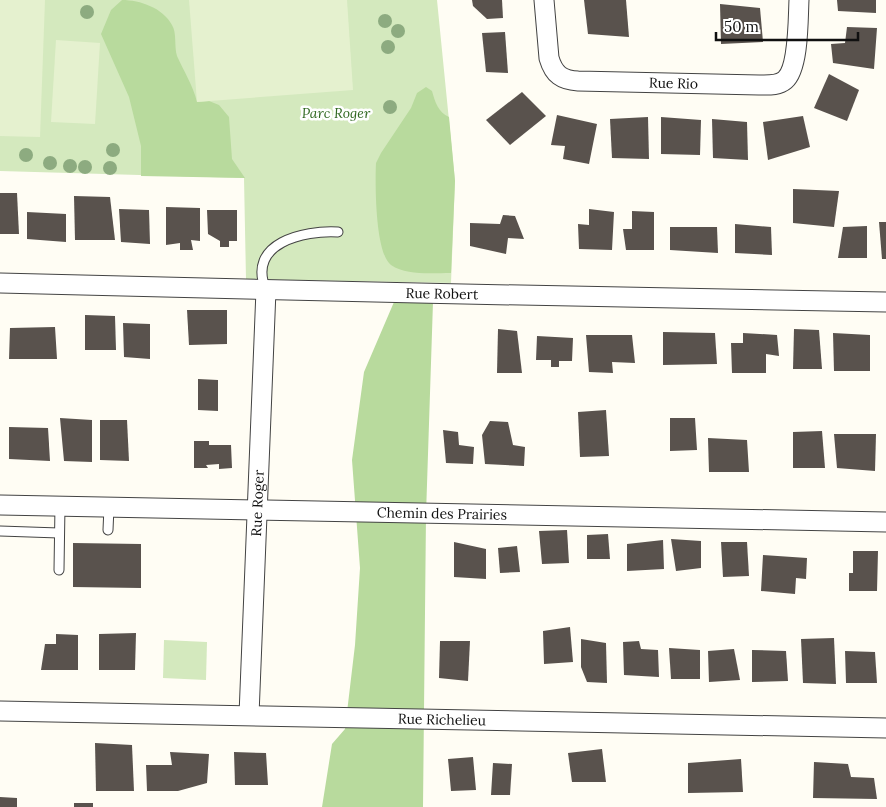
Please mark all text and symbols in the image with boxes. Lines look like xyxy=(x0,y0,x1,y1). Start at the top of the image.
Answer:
scale bar xyxy=(716,10,858,42)
text: 50 m xyxy=(724,17,759,36)
street label: Rue Rio xyxy=(649,74,698,93)
park label: Parc Roger xyxy=(302,104,371,122)
street label: Rue Robert xyxy=(405,284,479,303)
street label: Rue Roger xyxy=(247,469,268,537)
street label: Chemin des Prairies xyxy=(377,503,507,524)
street label: Rue Richelieu xyxy=(398,710,486,729)

